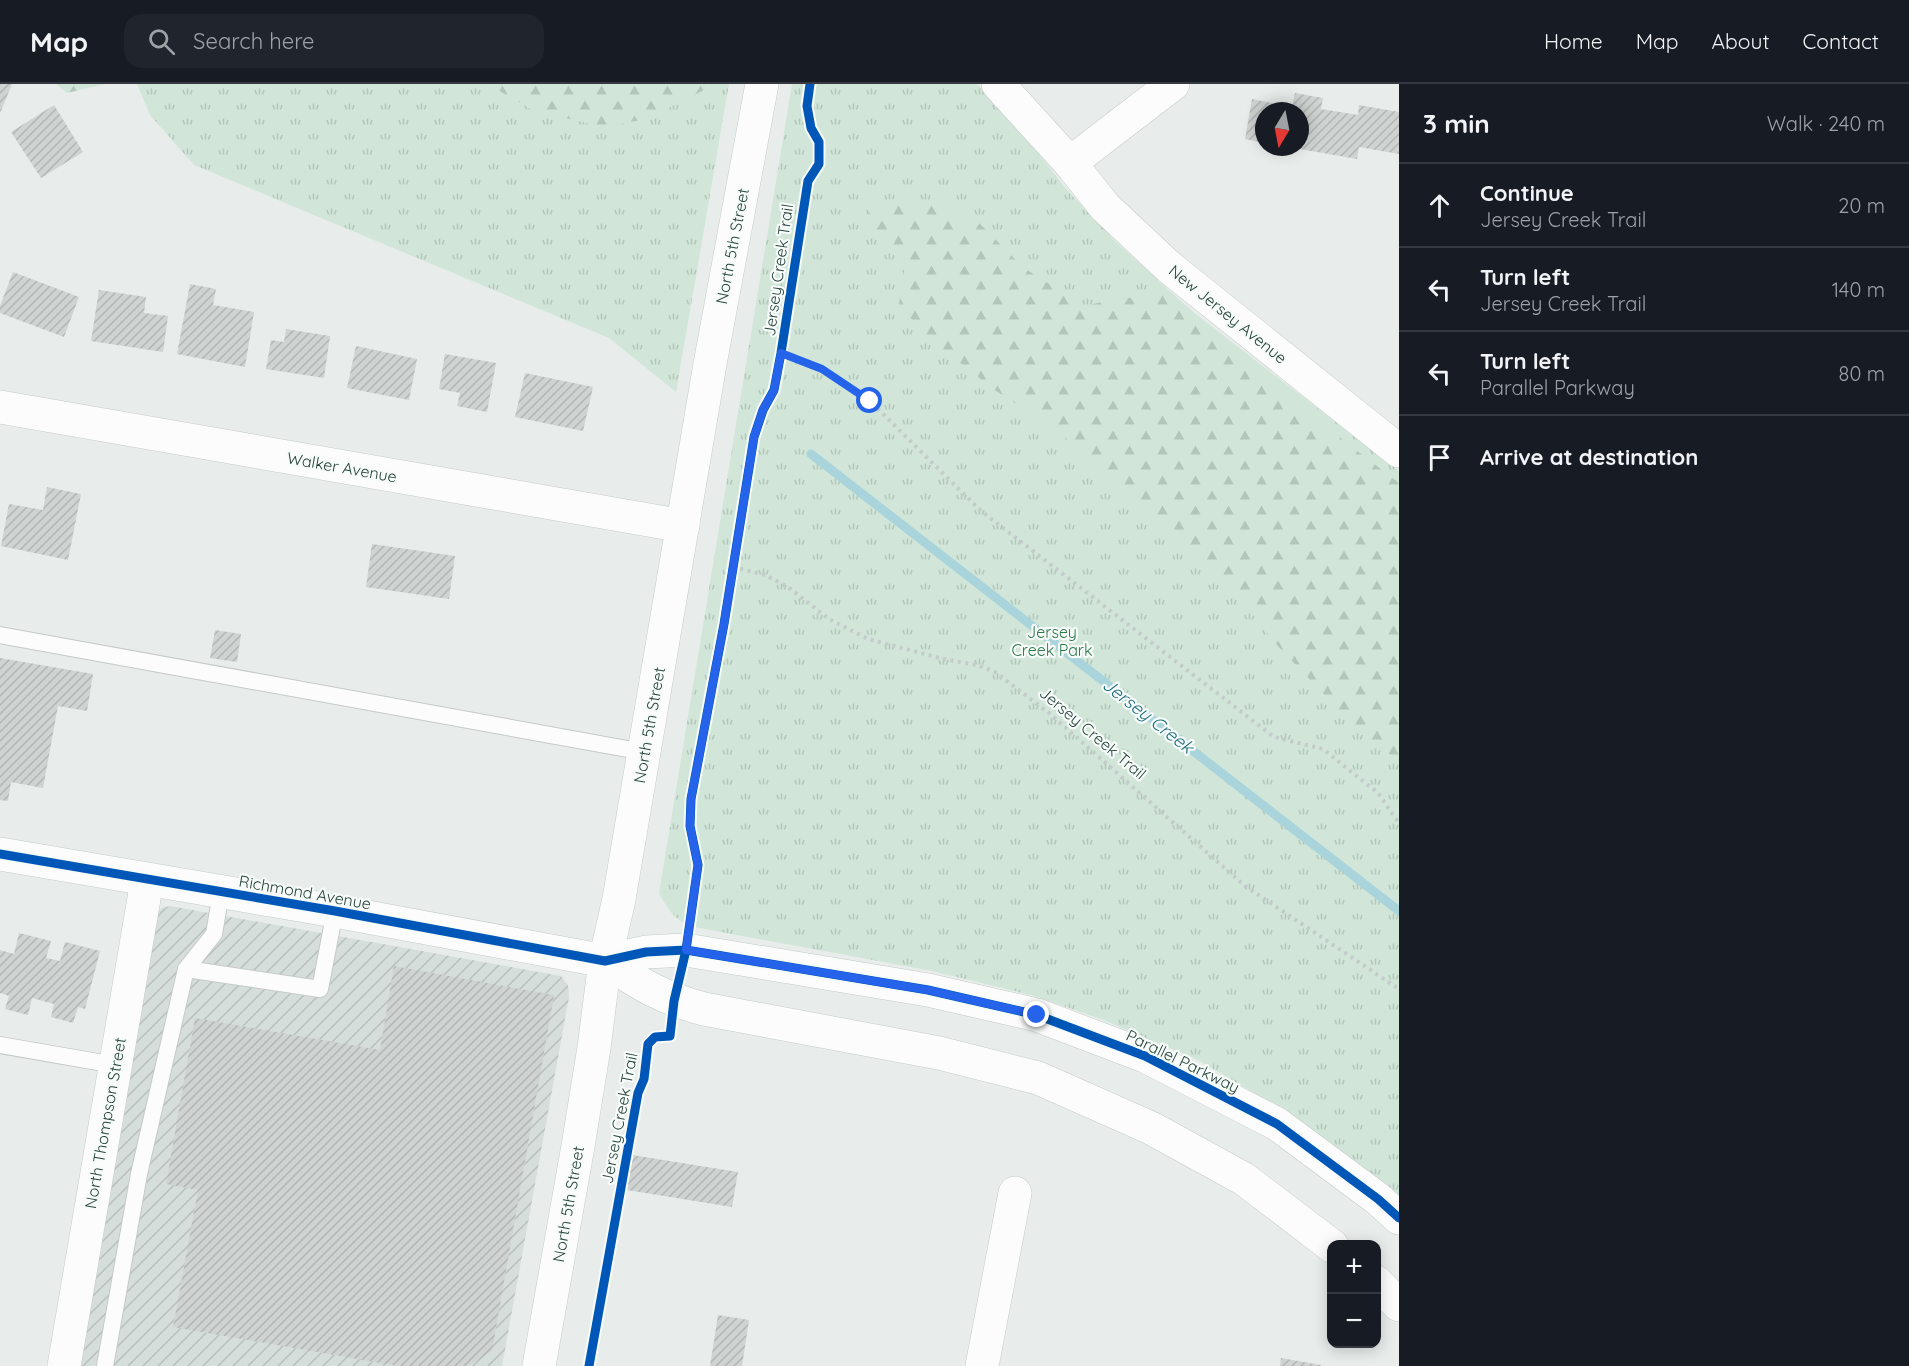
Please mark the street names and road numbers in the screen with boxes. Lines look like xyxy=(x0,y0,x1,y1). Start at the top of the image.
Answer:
street label: North 5th Street xyxy=(711,186,753,306)
street label: Jersey Creek Trail xyxy=(759,203,797,337)
street label: New Jersey Avenue xyxy=(1165,260,1291,368)
street label: Walker Avenue xyxy=(286,447,398,487)
street label: North 5th Street xyxy=(629,665,669,785)
street label: Jersey Creek Trail xyxy=(1036,683,1150,783)
street label: Richmond Avenue xyxy=(237,871,373,913)
street label: Parallel Parkway xyxy=(1123,1025,1243,1097)
street label: North Thompson Street xyxy=(80,1036,130,1210)
street label: Jersey Creek Trail xyxy=(596,1051,642,1185)
street label: North 5th Street xyxy=(548,1144,588,1264)

